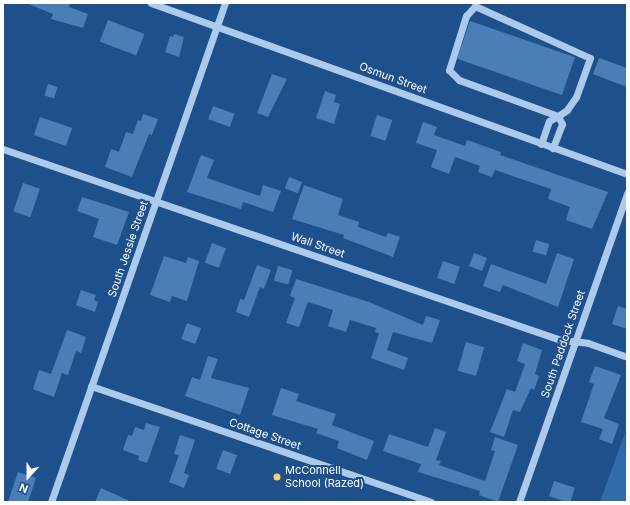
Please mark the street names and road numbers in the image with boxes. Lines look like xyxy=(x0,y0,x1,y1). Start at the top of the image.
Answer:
street label: Osmun Street xyxy=(357,60,429,96)
street label: South Jessie Street xyxy=(105,199,151,299)
street label: Wall Street xyxy=(289,230,347,260)
street label: South Paddock Street xyxy=(538,288,588,400)
street label: Cottage Street xyxy=(227,416,303,452)

